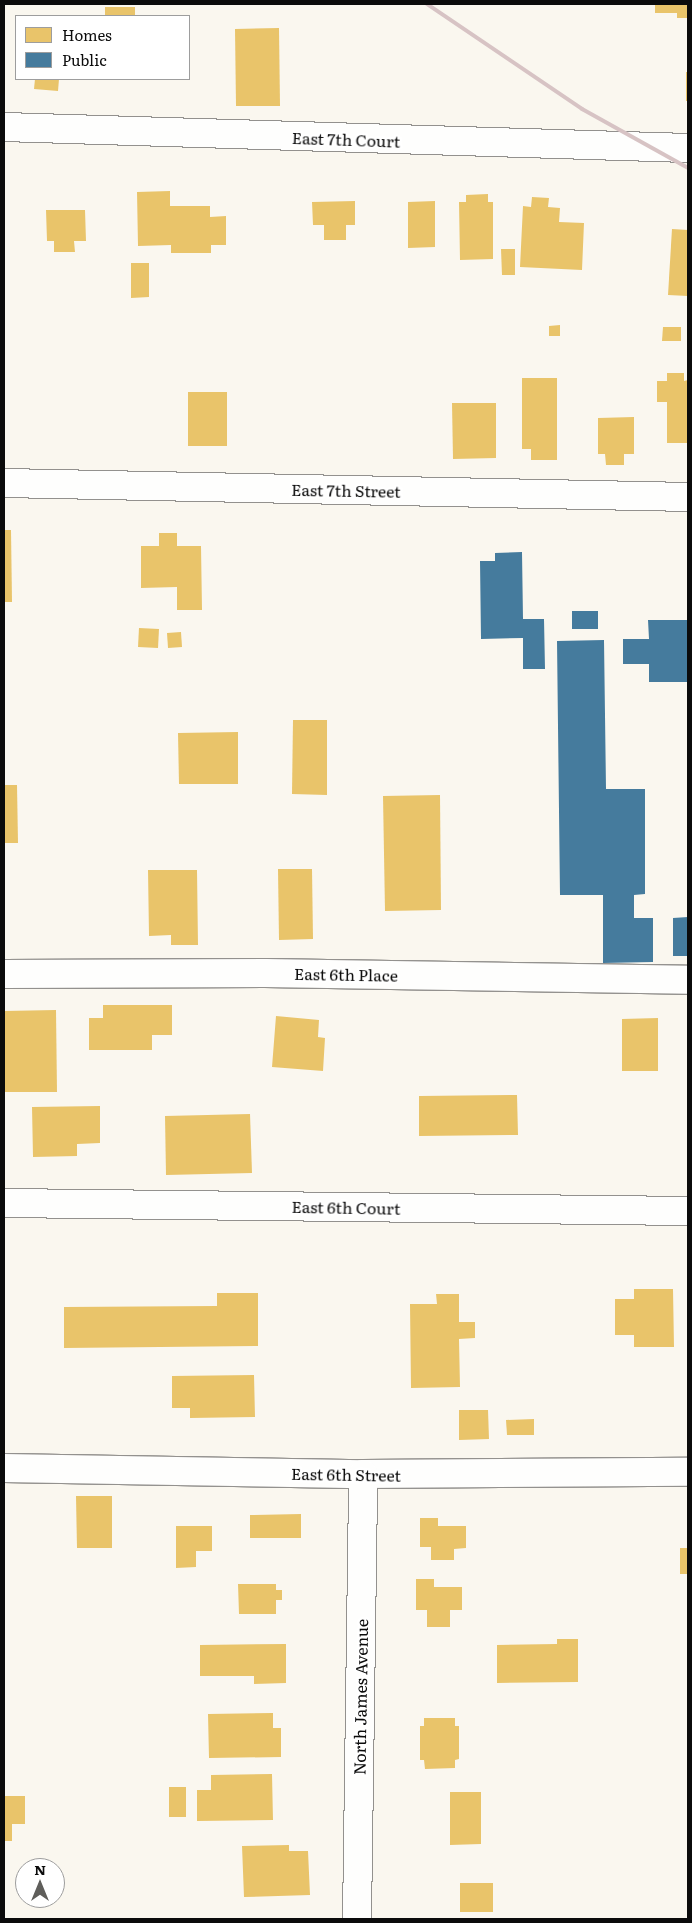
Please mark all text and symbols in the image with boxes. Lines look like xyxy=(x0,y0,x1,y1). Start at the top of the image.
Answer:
legend xyxy=(15,15,190,80)
text: Homes xyxy=(62,23,112,46)
text: Public xyxy=(62,48,107,71)
street label: East 7th Court xyxy=(291,128,401,150)
street label: East 7th Street xyxy=(291,479,401,501)
street label: East 6th Place xyxy=(294,963,398,985)
street label: East 6th Court xyxy=(291,1196,401,1218)
street label: East 6th Street xyxy=(291,1463,401,1485)
street label: North James Avenue xyxy=(349,1619,371,1775)
north arrow xyxy=(15,1858,65,1908)
text: N xyxy=(34,1859,46,1879)

